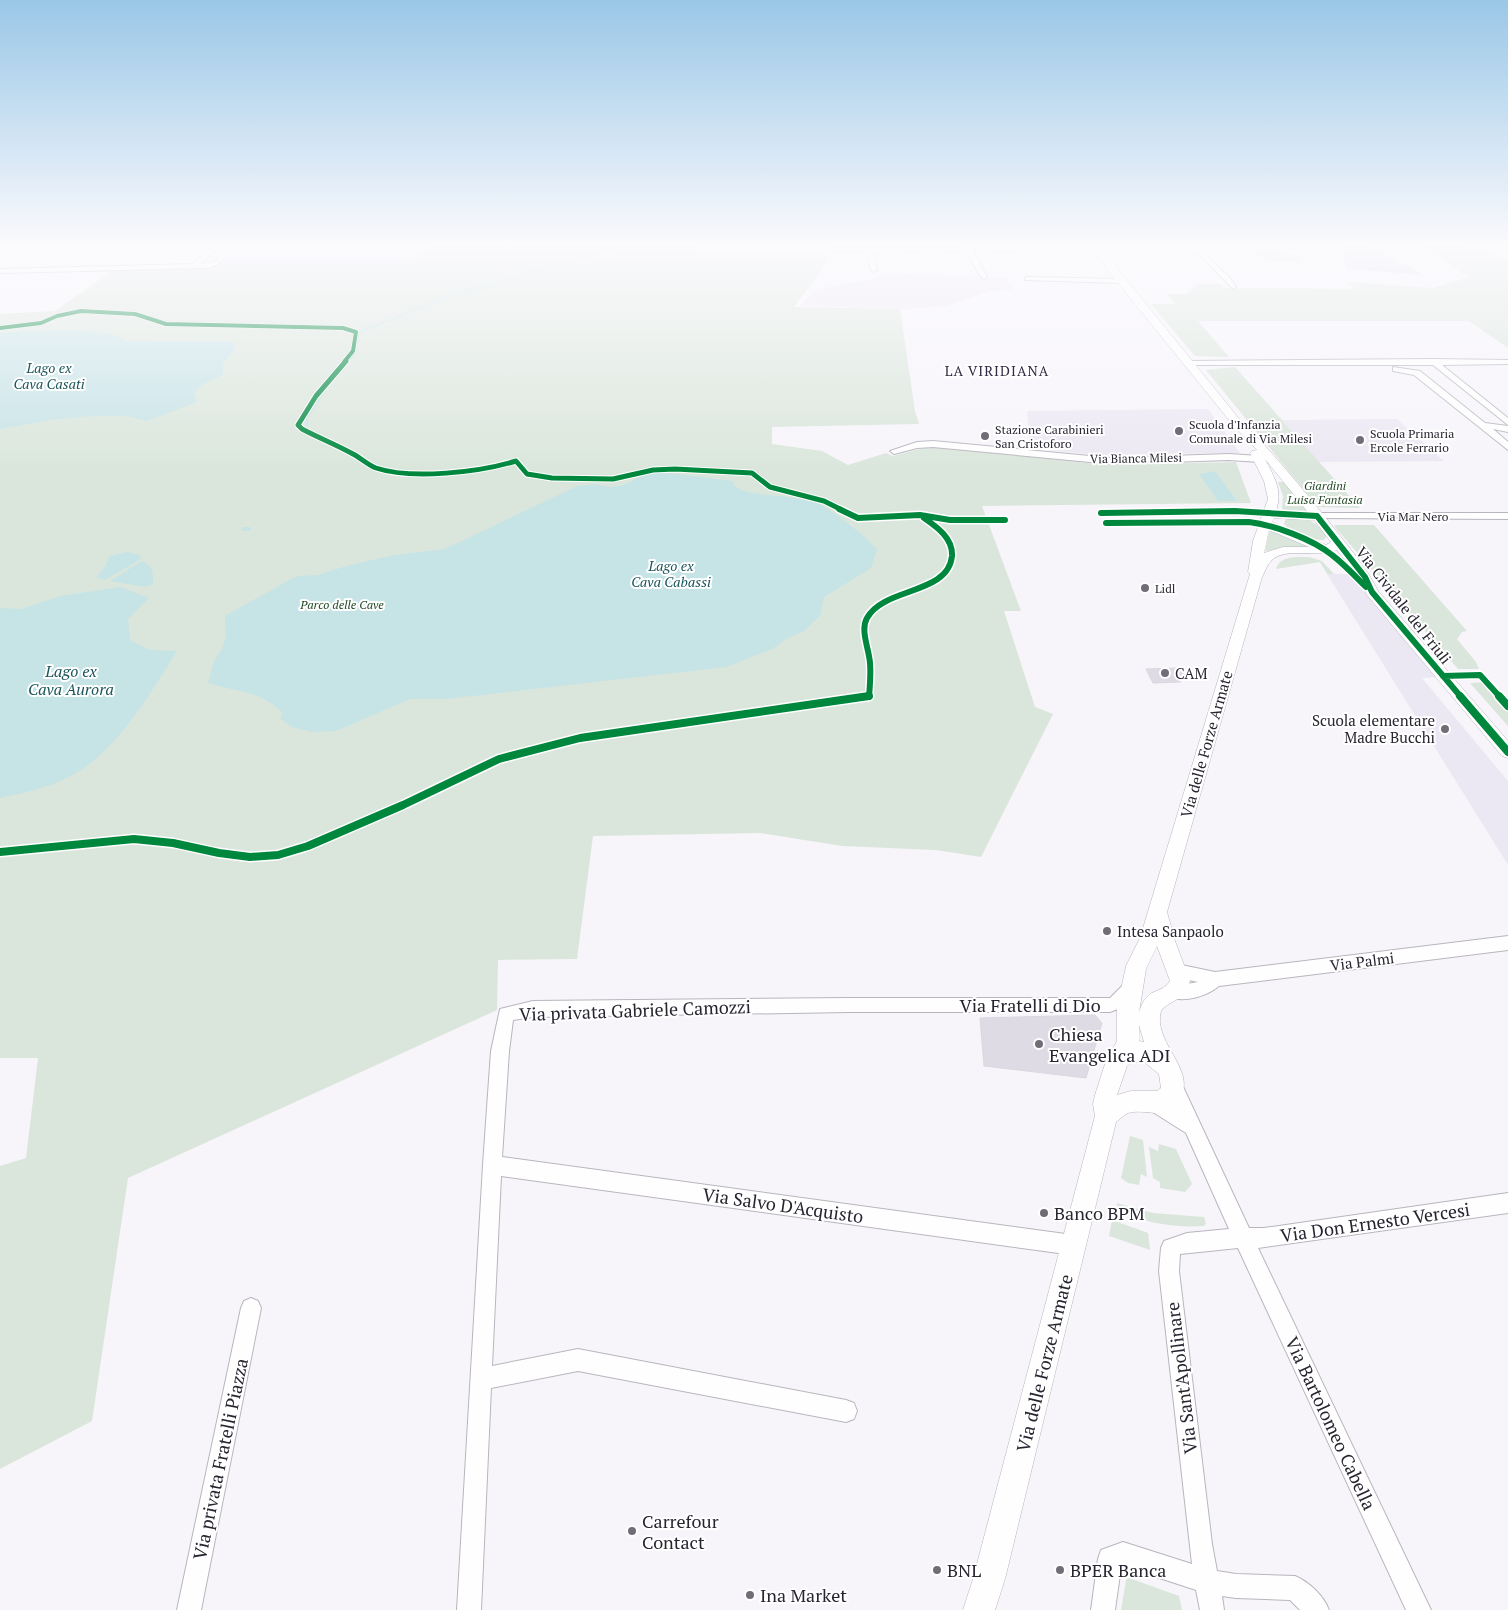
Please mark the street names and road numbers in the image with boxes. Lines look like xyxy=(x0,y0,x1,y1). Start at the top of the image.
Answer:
street label: Via Bianca Milesi xyxy=(1090,450,1183,466)
street label: Via Mar Nero xyxy=(1378,509,1449,524)
street label: Via Cividale del Friuli xyxy=(1352,542,1456,668)
street label: Via delle Forze Armate xyxy=(1175,668,1237,820)
street label: Via Palmi xyxy=(1329,947,1395,975)
street label: Via Fratelli di Dio xyxy=(959,993,1101,1017)
street label: Via privata Gabriele Camozzi xyxy=(519,994,751,1026)
street label: Via Salvo D'Acquisto xyxy=(701,1182,865,1228)
street label: Via Don Ernesto Vercesi xyxy=(1279,1197,1471,1247)
street label: Via delle Forze Armate xyxy=(1010,1272,1078,1454)
street label: Via Sant'Apollinare xyxy=(1160,1301,1202,1455)
street label: Via Bartolomeo Cabella xyxy=(1280,1332,1382,1514)
street label: Via privata Fratelli Piazza xyxy=(187,1356,253,1562)

